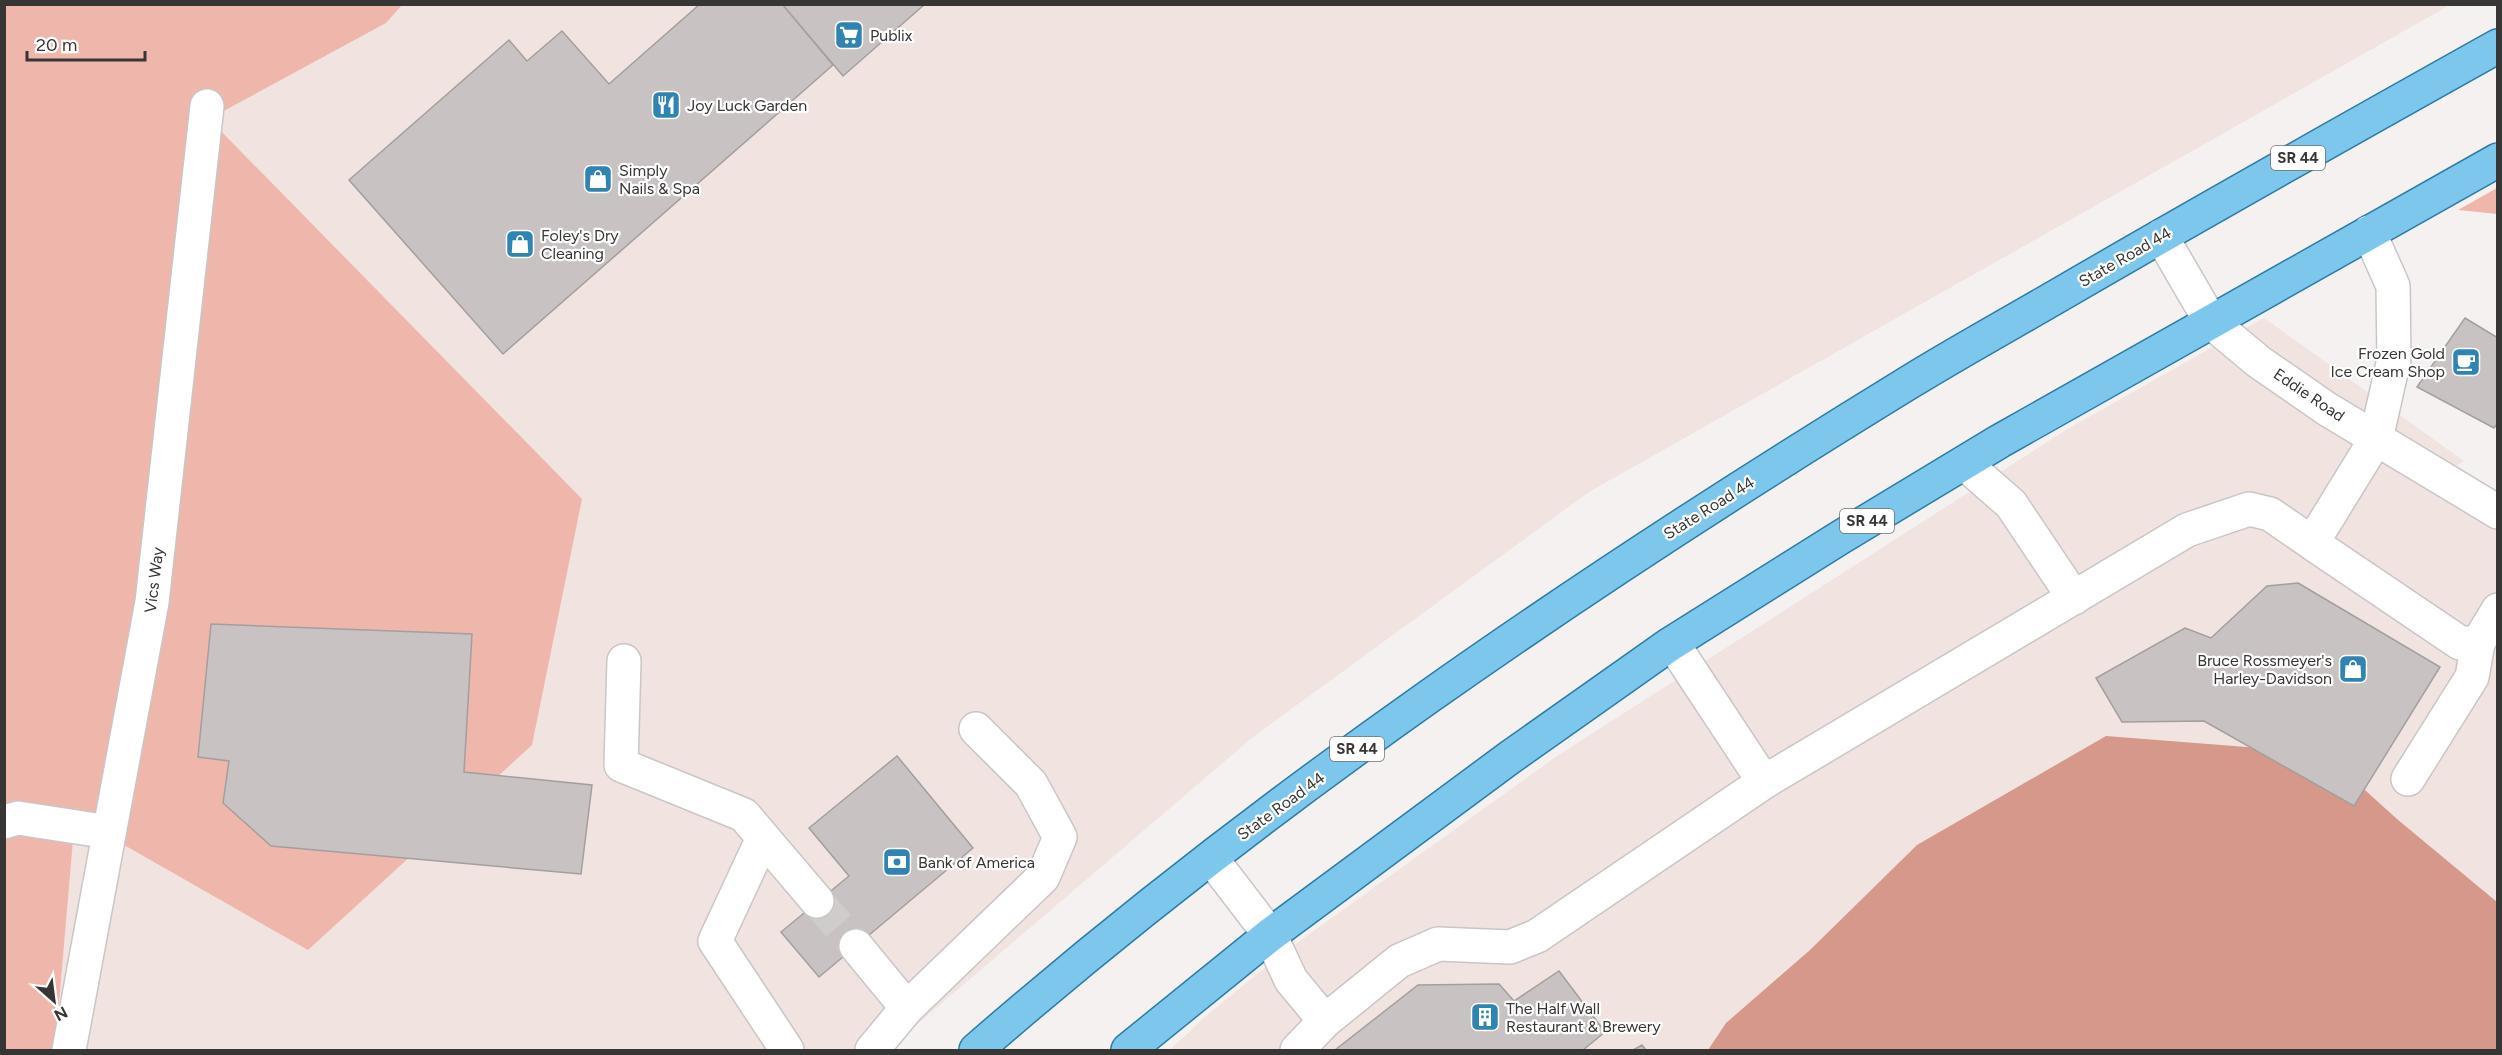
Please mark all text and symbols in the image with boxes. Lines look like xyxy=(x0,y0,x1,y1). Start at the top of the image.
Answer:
supermarket icon: Publix xyxy=(833,19,865,51)
scale bar xyxy=(27,24,146,62)
place label: Publix xyxy=(870,26,913,45)
text: 20 m xyxy=(36,34,77,56)
restaurant icon: Joy Luck Garden xyxy=(650,89,682,121)
place label: Joy Luck Garden xyxy=(687,96,807,115)
road number: SR 44 xyxy=(2271,146,2325,170)
place label: Simply Nails & Spa xyxy=(619,161,700,198)
shop icon: Simply Nails & Spa xyxy=(582,163,614,195)
street label: State Road 44 xyxy=(2075,223,2175,291)
place label: Foley's Dry Cleaning xyxy=(541,226,619,263)
shop icon: Foley's Dry Cleaning xyxy=(504,228,536,260)
place label: Frozen Gold Ice Cream Shop xyxy=(2330,344,2445,381)
cafe icon: Frozen Gold Ice Cream Shop xyxy=(2450,346,2482,378)
street label: Eddie Road xyxy=(2270,364,2348,426)
street label: State Road 44 xyxy=(1660,473,1758,543)
road number: SR 44 xyxy=(1840,509,1894,533)
street label: Vics Way xyxy=(141,545,168,614)
place label: Bruce Rossmeyer's Harley-Davidson xyxy=(2197,651,2332,688)
shop icon: Bruce Rossmeyer's Harley-Davidson xyxy=(2337,653,2369,685)
road number: SR 44 xyxy=(1330,737,1384,761)
street label: State Road 44 xyxy=(1234,768,1328,844)
bank icon: Bank of America xyxy=(881,846,913,878)
place label: Bank of America xyxy=(918,853,1035,872)
north arrow xyxy=(24,971,84,1031)
place label: The Half Wall Restaurant & Brewery xyxy=(1506,999,1661,1036)
building icon: The Half Wall Restaurant & Brewery xyxy=(1469,1001,1501,1033)
text: N xyxy=(51,1003,71,1025)

